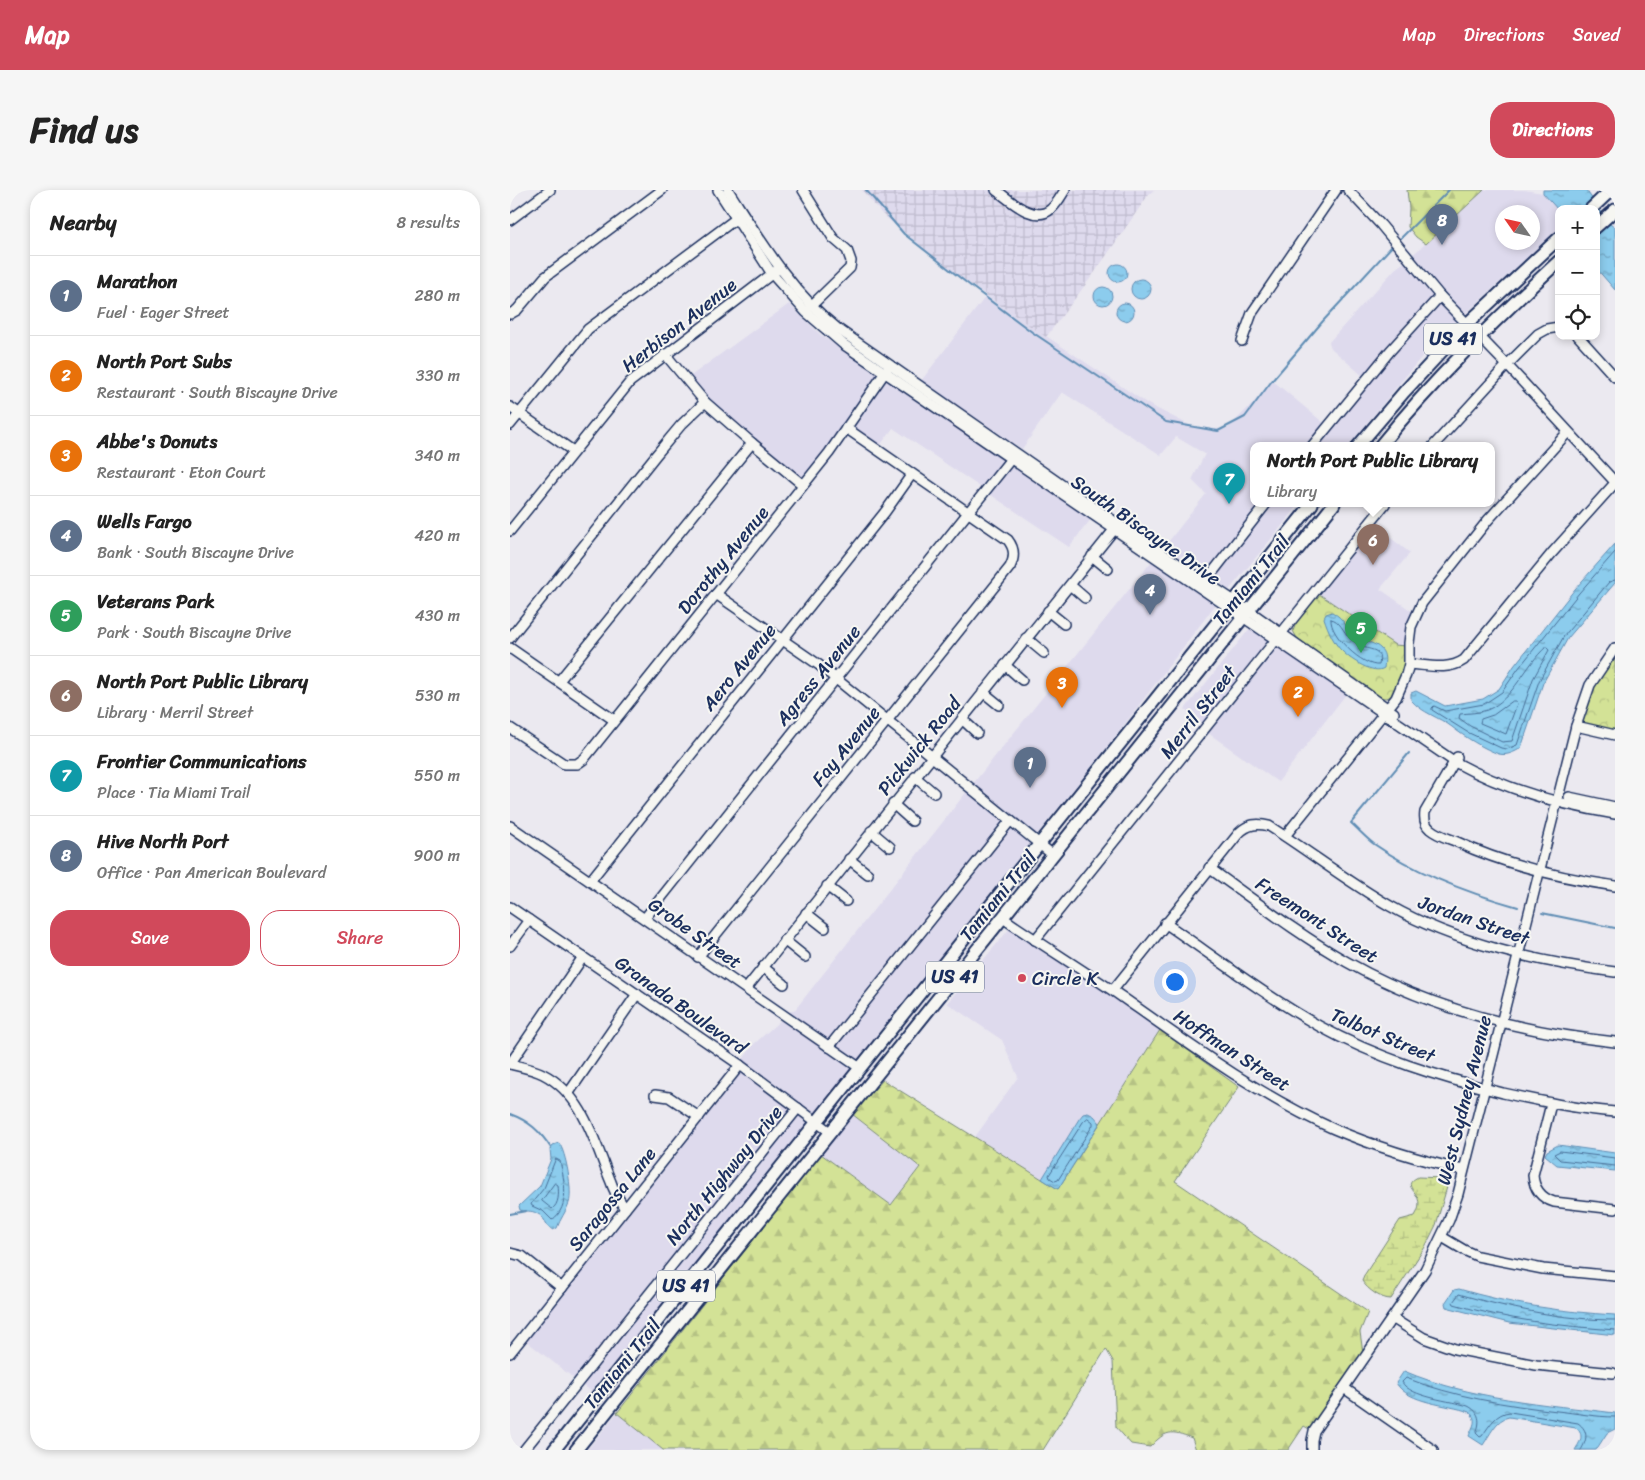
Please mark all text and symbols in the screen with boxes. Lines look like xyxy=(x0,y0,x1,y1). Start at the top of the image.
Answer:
text: Map xyxy=(25,14,69,56)
text: Map xyxy=(1403,19,1436,51)
text: Directions xyxy=(1464,19,1545,51)
text: Saved xyxy=(1573,19,1620,51)
text: Find us xyxy=(30,99,138,161)
button: Directions xyxy=(1490,102,1615,158)
text: Nearby xyxy=(50,204,116,242)
pin: 8 xyxy=(1426,204,1458,245)
north arrow xyxy=(1495,205,1540,250)
map controls xyxy=(1555,205,1600,340)
button: + xyxy=(1555,205,1600,250)
text: 8 results xyxy=(397,208,460,237)
button: − xyxy=(1555,250,1600,295)
text: Marathon xyxy=(97,265,177,298)
street label: Herbison Avenue xyxy=(614,269,744,381)
text: 1 xyxy=(63,281,69,310)
text: 280 m xyxy=(415,281,460,310)
button: locate xyxy=(1555,295,1600,340)
text: Fuel · Eager Street xyxy=(97,298,230,327)
road number: US 41 xyxy=(1424,324,1482,354)
text: North Port Subs xyxy=(97,345,232,378)
text: 2 xyxy=(61,361,71,390)
text: 330 m xyxy=(416,361,460,390)
text: Restaurant · South Biscayne Drive xyxy=(97,378,338,407)
text: Abbe's Donuts xyxy=(97,425,217,458)
text: 3 xyxy=(62,441,70,470)
text: 340 m xyxy=(415,441,460,470)
popup xyxy=(1250,442,1495,507)
text: North Port Public Library xyxy=(1267,444,1478,477)
text: Restaurant · Eton Court xyxy=(97,458,266,487)
pin: 7 xyxy=(1213,463,1245,504)
street label: South Biscayne Drive xyxy=(1064,466,1228,594)
text: Library xyxy=(1267,477,1317,506)
street label: Dorothy Avenue xyxy=(669,498,777,622)
text: Wells Fargo xyxy=(97,505,192,538)
text: 4 xyxy=(61,521,71,550)
text: 420 m xyxy=(414,521,460,550)
pin: 6 xyxy=(1357,524,1389,565)
street label: Tamiami Trail xyxy=(1204,526,1299,633)
text: Bank · South Biscayne Drive xyxy=(97,538,294,567)
pin: 4 xyxy=(1134,574,1166,615)
text: Veterans Park xyxy=(97,585,215,618)
text: 5 xyxy=(61,601,71,630)
text: 430 m xyxy=(415,601,460,630)
pin: 5 xyxy=(1345,612,1377,653)
street label: Aero Avenue xyxy=(692,616,785,719)
street label: Agress Avenue xyxy=(766,617,869,734)
text: Park · South Biscayne Drive xyxy=(97,618,292,647)
street label: Merril Street xyxy=(1151,657,1246,766)
text: North Port Public Library xyxy=(97,665,308,698)
pin: 3 xyxy=(1046,667,1078,708)
pin: 2 xyxy=(1282,676,1314,717)
text: 6 xyxy=(61,681,71,710)
text: 530 m xyxy=(415,681,460,710)
street label: Pickwick Road xyxy=(869,688,971,803)
text: Library · Merril Street xyxy=(97,698,253,727)
street label: Fay Avenue xyxy=(803,698,889,794)
text: Frontier Communications xyxy=(97,745,307,778)
pin: 1 xyxy=(1014,747,1046,788)
text: 7 xyxy=(61,761,71,790)
text: 550 m xyxy=(414,761,460,790)
text: Place · Tia Miami Trail xyxy=(97,778,251,807)
text: Hive North Port xyxy=(97,825,228,858)
text: 8 xyxy=(61,841,71,870)
text: 900 m xyxy=(414,841,460,870)
street label: Tamiami Trail xyxy=(951,842,1046,949)
text: Office · Pan American Boulevard xyxy=(97,858,326,887)
street label: Freemont Street xyxy=(1249,868,1385,972)
street label: Jordan Street xyxy=(1413,885,1535,955)
street label: Grobe Street xyxy=(641,888,749,978)
button: Save xyxy=(50,910,250,966)
button: Share xyxy=(260,910,460,966)
street label: Granada Boulevard xyxy=(608,947,756,1064)
road number: US 41 xyxy=(926,962,984,992)
place label: Circle K xyxy=(1032,962,1099,995)
your location xyxy=(1162,969,1188,995)
marker: Circle K xyxy=(1016,972,1028,984)
street label: Talbot Street xyxy=(1326,998,1442,1072)
street label: Hoffman Street xyxy=(1167,1000,1297,1100)
street label: West Sydney Avenue xyxy=(1427,1011,1501,1188)
street label: North Highway Drive xyxy=(657,1097,791,1252)
street label: Saragossa Lane xyxy=(559,1139,665,1259)
road number: US 41 xyxy=(657,1270,715,1302)
street label: Tamiami Trail xyxy=(575,1310,670,1417)

